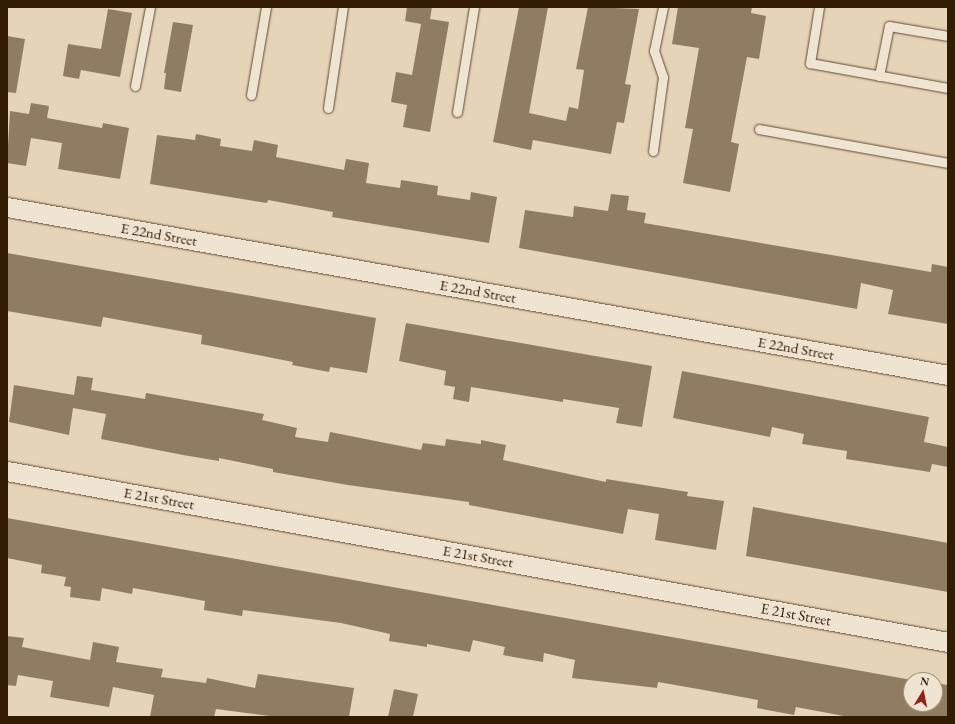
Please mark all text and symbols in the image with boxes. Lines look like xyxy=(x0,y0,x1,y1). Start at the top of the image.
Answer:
street label: E 22nd Street xyxy=(119,218,199,250)
street label: E 22nd Street xyxy=(438,275,518,307)
street label: E 22nd Street xyxy=(756,332,836,364)
street label: E 21st Street xyxy=(122,483,196,513)
street label: E 21st Street xyxy=(441,541,515,571)
street label: E 21st Street xyxy=(759,599,833,629)
north arrow xyxy=(903,672,943,712)
text: N xyxy=(919,674,931,689)

